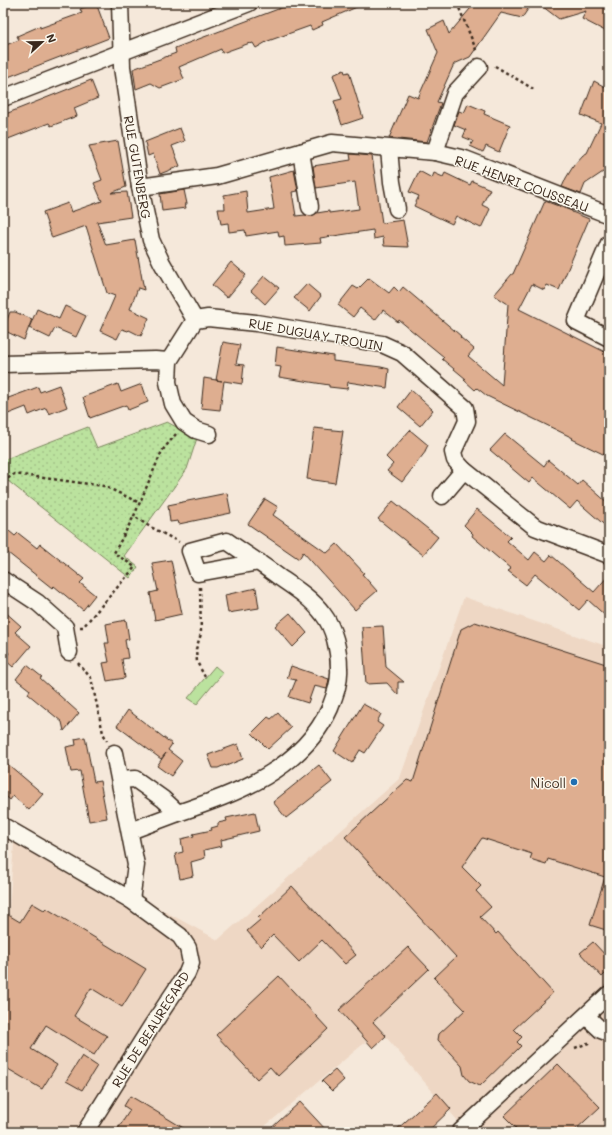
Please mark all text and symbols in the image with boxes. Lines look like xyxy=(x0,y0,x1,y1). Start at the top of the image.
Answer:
north arrow xyxy=(22,22,62,62)
text: N xyxy=(43,31,60,45)
street label: RUE GUTENBERG xyxy=(121,114,156,220)
street label: RUE HENRI COUSSEAU xyxy=(453,151,591,215)
street label: RUE DUGUAY TROUIN xyxy=(248,314,384,354)
place label: Nicoll xyxy=(531,774,566,791)
marker: Nicoll xyxy=(569,777,579,787)
street label: RUE DE BEAUREGARD xyxy=(107,968,193,1090)

